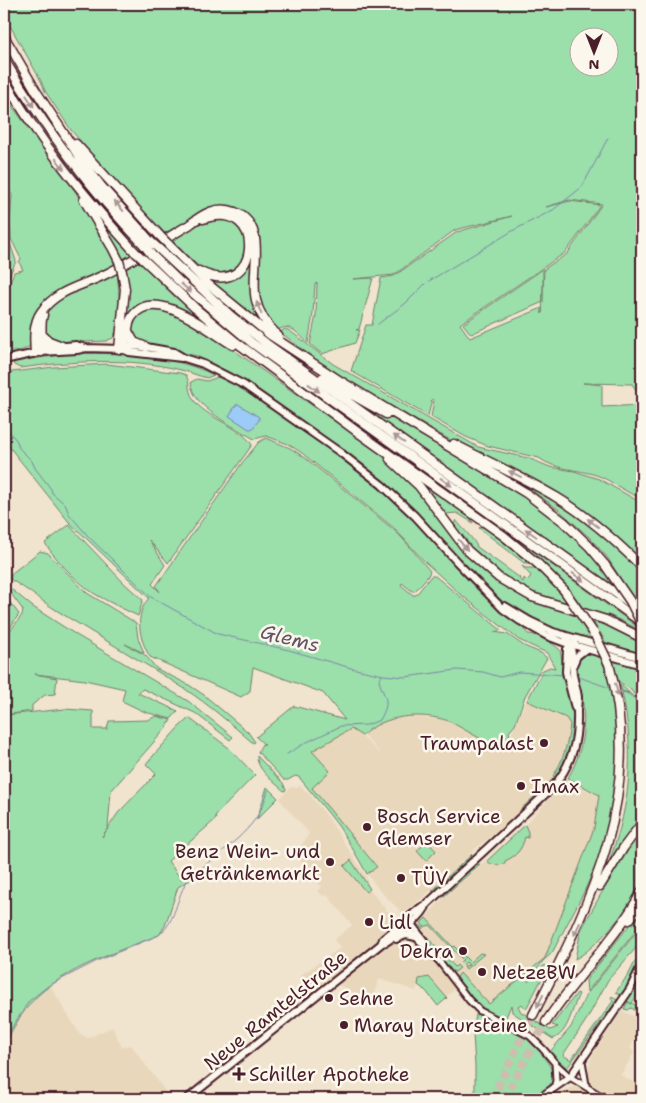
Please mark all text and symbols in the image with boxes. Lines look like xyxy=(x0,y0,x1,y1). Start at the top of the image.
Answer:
north arrow xyxy=(568,28,618,78)
text: N xyxy=(588,56,600,74)
one-way arrow xyxy=(25,94,34,107)
one-way arrow xyxy=(55,157,65,171)
one-way arrow xyxy=(113,200,125,212)
one-way arrow xyxy=(180,282,193,293)
one-way arrow xyxy=(254,301,262,315)
one-way arrow xyxy=(307,383,321,393)
one-way arrow xyxy=(392,434,406,444)
one-way arrow xyxy=(508,470,522,478)
one-way arrow xyxy=(439,477,452,488)
one-way arrow xyxy=(587,517,600,528)
one-way arrow xyxy=(525,528,538,538)
one-way arrow xyxy=(458,538,469,551)
one-way arrow xyxy=(572,572,585,582)
water label: Glems xyxy=(258,618,322,658)
one-way arrow xyxy=(614,683,622,698)
place label: Traumpalast xyxy=(420,731,534,756)
marker: Traumpalast xyxy=(538,737,550,749)
place label: Imax xyxy=(531,774,579,799)
marker: Imax xyxy=(515,780,527,792)
place label: Bosch Service Glemser xyxy=(377,804,501,851)
marker: Bosch Service Glemser xyxy=(361,821,373,833)
place label: Benz Wein- und Getränkemarkt xyxy=(175,839,320,886)
marker: Benz Wein- und Getränkemarkt xyxy=(324,856,336,868)
place label: TÜV xyxy=(411,866,448,891)
marker: TÜV xyxy=(395,872,407,884)
place label: Lidl xyxy=(379,910,412,935)
marker: Lidl xyxy=(363,916,375,928)
one-way arrow xyxy=(573,921,581,936)
place label: Dekra xyxy=(400,939,453,964)
street label: Neue Ramtelstraße xyxy=(198,945,352,1076)
marker: Dekra xyxy=(457,945,469,957)
place label: NetzeBW xyxy=(492,960,576,985)
marker: NetzeBW xyxy=(476,966,488,978)
place label: Sehne xyxy=(339,986,394,1011)
marker: Sehne xyxy=(323,992,335,1004)
one-way arrow xyxy=(536,994,544,1008)
place label: Maray Natursteine xyxy=(354,1013,528,1038)
marker: Maray Natursteine xyxy=(338,1019,350,1031)
place label: Schiller Apotheke xyxy=(249,1062,410,1087)
marker: Schiller Apotheke xyxy=(233,1068,245,1080)

